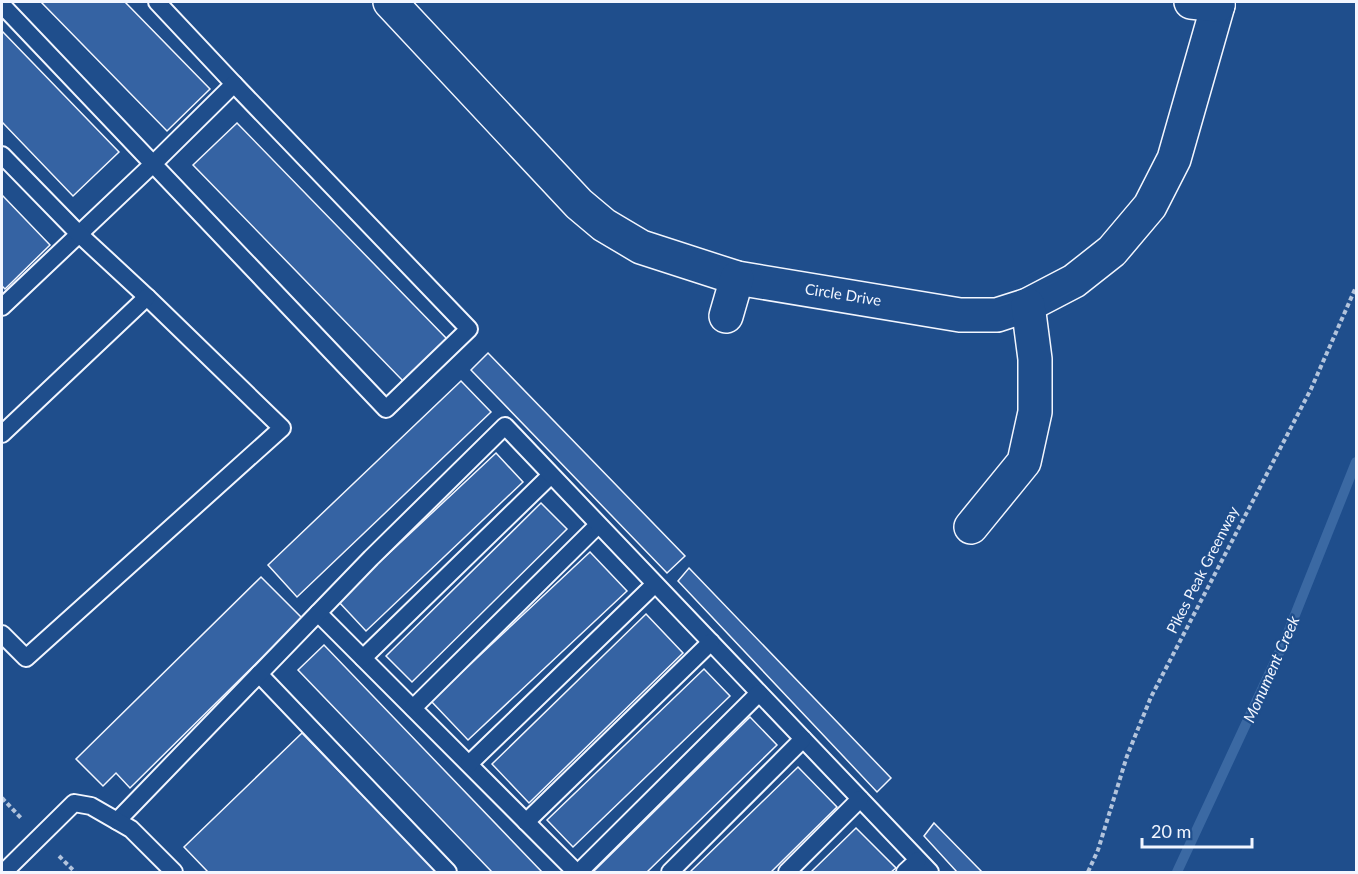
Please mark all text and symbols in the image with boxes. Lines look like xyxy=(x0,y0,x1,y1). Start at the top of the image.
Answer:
street label: Circle Drive xyxy=(804,279,883,309)
street label: Pikes Peak Greenway xyxy=(1162,503,1242,636)
water label: Monument Creek xyxy=(1239,612,1303,725)
scale bar xyxy=(1142,811,1252,849)
text: 20 m xyxy=(1151,820,1191,842)

